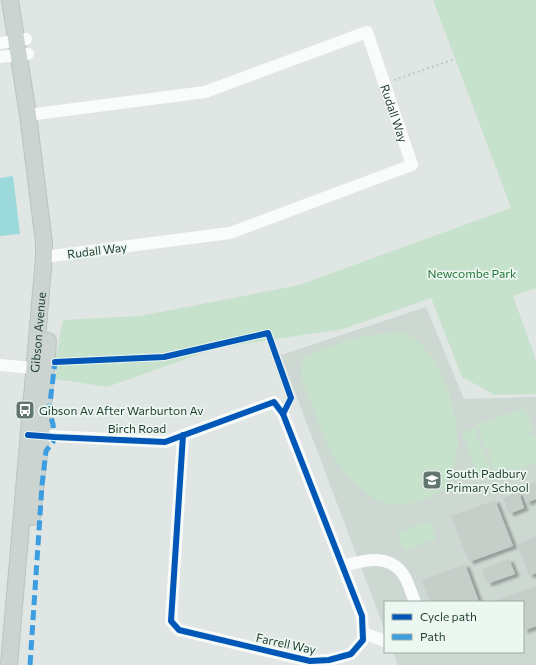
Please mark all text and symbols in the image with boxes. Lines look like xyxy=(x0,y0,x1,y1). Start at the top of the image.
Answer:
street label: Rudall Way xyxy=(378,82,411,144)
street label: Rudall Way xyxy=(66,239,128,261)
park label: Newcombe Park xyxy=(427,266,517,280)
street label: Gibson Avenue xyxy=(27,291,48,373)
bus stop icon: Gibson Av After Warburton Av xyxy=(14,399,36,421)
place label: Gibson Av After Warburton Av xyxy=(39,403,203,417)
street label: Birch Road xyxy=(108,421,166,435)
place label: South Padbury Primary School xyxy=(446,466,529,494)
school or university icon: South Padbury Primary School xyxy=(421,469,443,491)
legend xyxy=(384,601,524,653)
text: Cycle path xyxy=(420,609,477,623)
text: Path xyxy=(420,629,446,643)
street label: Farrell Way xyxy=(255,630,317,656)

